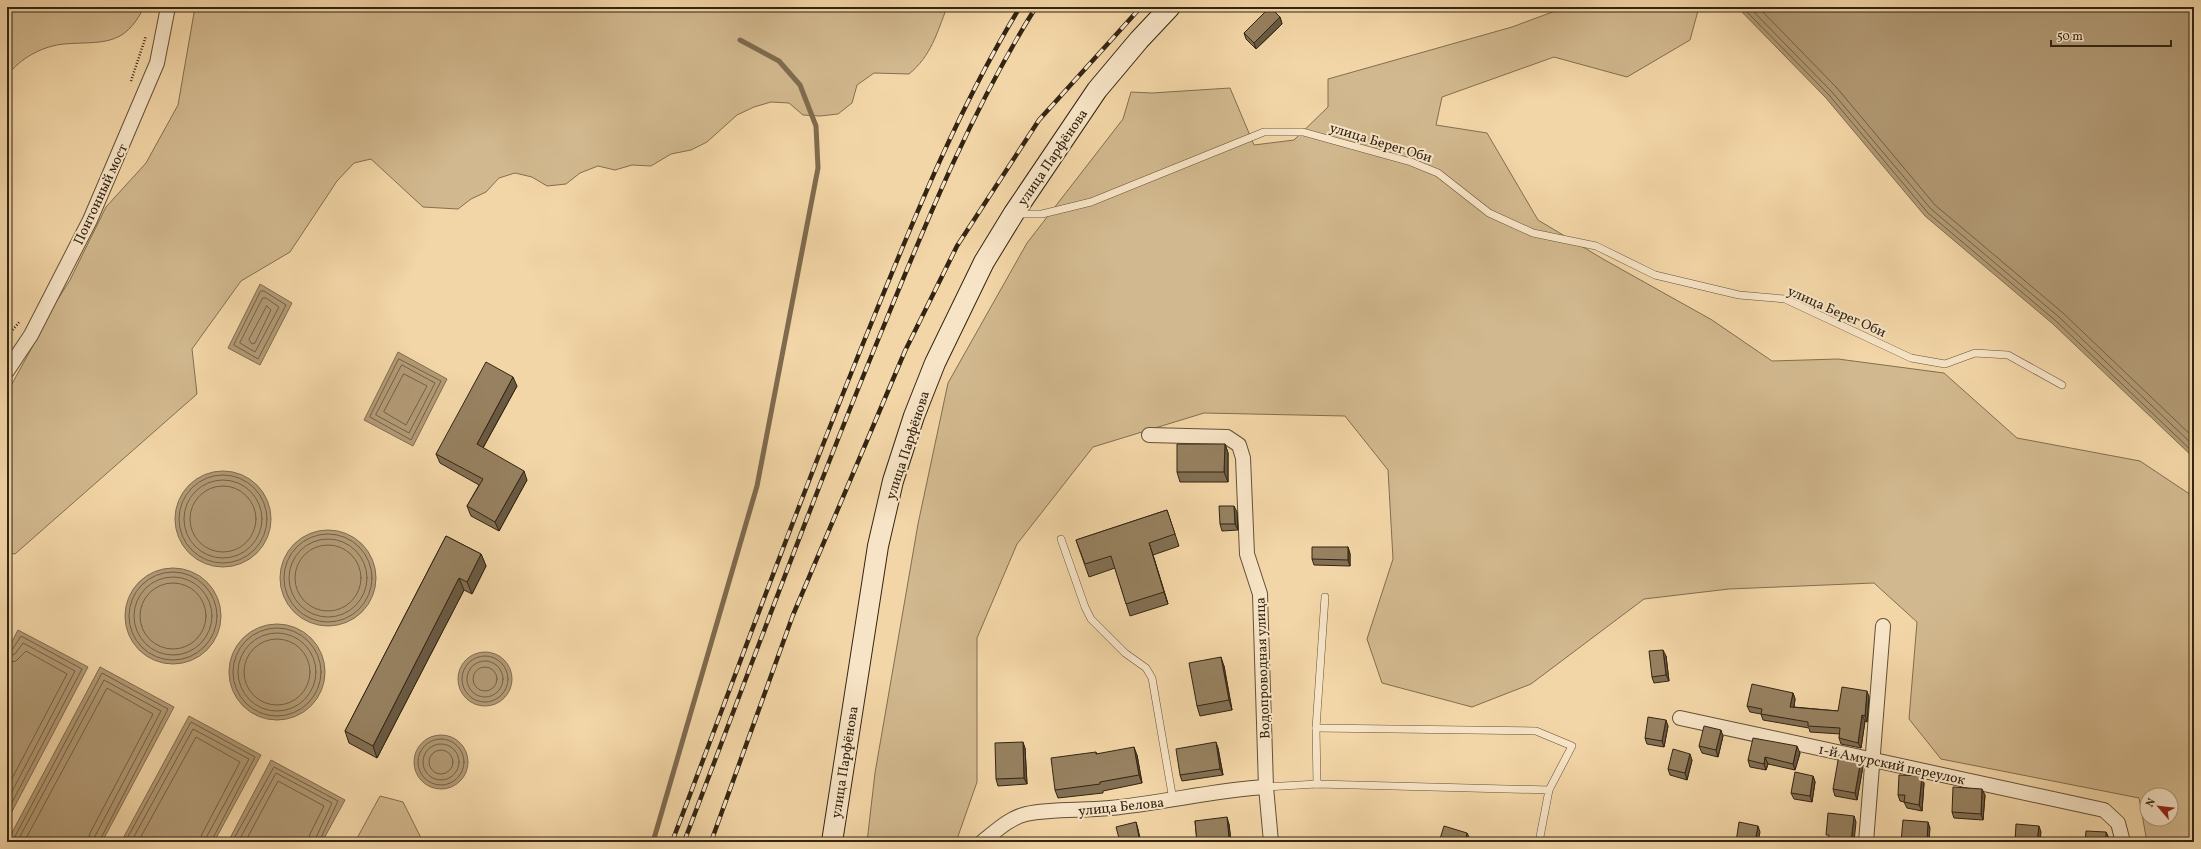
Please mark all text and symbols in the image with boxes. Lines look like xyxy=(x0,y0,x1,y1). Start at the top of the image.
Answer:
scale bar xyxy=(2051,22,2171,48)
text: 50 m xyxy=(2057,29,2083,45)
street label: улица Парфёнова xyxy=(1014,106,1093,210)
street label: улица Берег Оби xyxy=(1327,119,1435,168)
street label: Понтонный мост xyxy=(70,141,133,248)
street label: улица Берег Оби xyxy=(1784,282,1889,343)
street label: улица Парфёнова xyxy=(882,389,935,502)
street label: Водопроводная улица xyxy=(1252,597,1275,739)
street label: улица Парфёнова xyxy=(827,705,864,820)
street label: 1-й Амурский переулок xyxy=(1817,741,1967,790)
north arrow xyxy=(2139,787,2179,827)
street label: улица Белова xyxy=(1077,794,1165,821)
text: N xyxy=(2143,796,2160,810)

